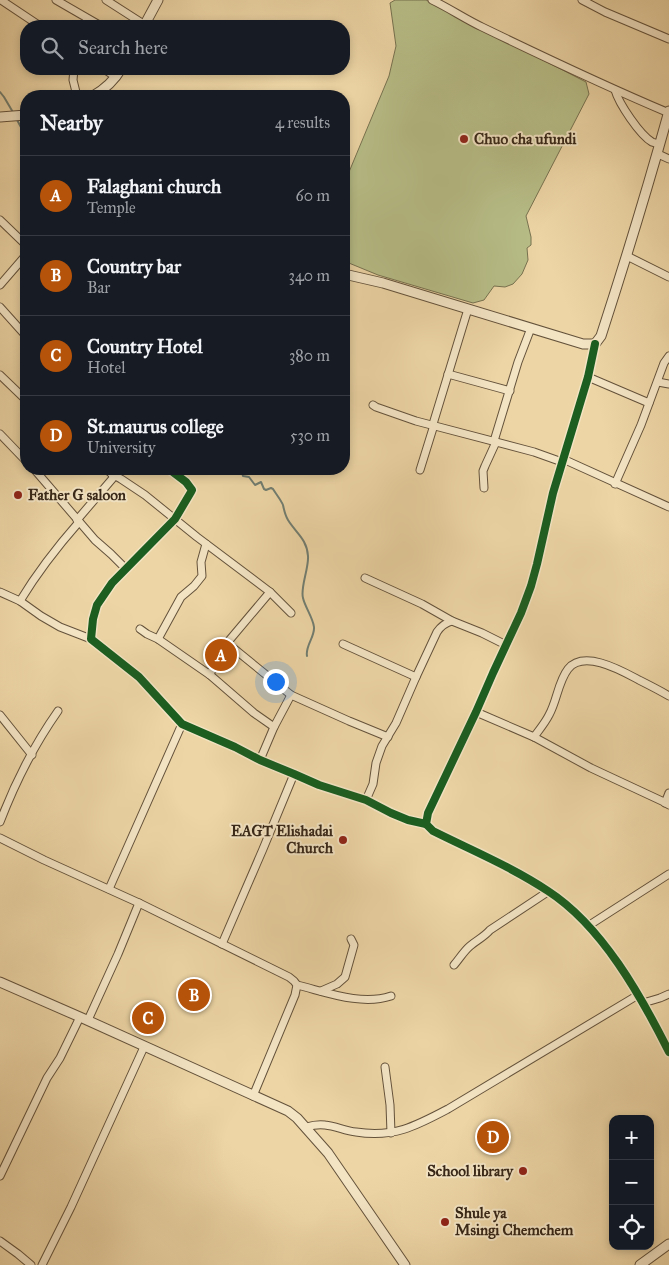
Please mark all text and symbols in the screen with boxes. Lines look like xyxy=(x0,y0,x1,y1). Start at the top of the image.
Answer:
search box xyxy=(20,20,350,75)
icon: search xyxy=(38,34,66,62)
text: Search here xyxy=(78,36,168,59)
text: Nearby xyxy=(40,110,103,136)
text: 4 results xyxy=(275,113,330,132)
place label: Chuo cha ufundi xyxy=(474,130,577,148)
marker: Chuo cha ufundi xyxy=(458,133,470,145)
text: Falaghani church xyxy=(87,175,221,198)
text: A xyxy=(51,186,61,205)
text: 60 m xyxy=(296,186,330,205)
text: Temple xyxy=(87,198,136,217)
text: Country bar xyxy=(87,255,181,278)
text: B xyxy=(51,266,61,285)
text: 340 m xyxy=(288,266,330,285)
text: Bar xyxy=(87,278,110,297)
text: Country Hotel xyxy=(87,335,203,358)
text: C xyxy=(51,346,61,365)
text: 380 m xyxy=(289,346,330,365)
text: Hotel xyxy=(87,358,125,377)
text: St.maurus college xyxy=(87,415,224,438)
text: D xyxy=(50,426,62,445)
text: 530 m xyxy=(290,426,330,445)
text: University xyxy=(87,438,156,457)
place label: Father G saloon xyxy=(28,486,127,504)
marker: Father G saloon xyxy=(12,489,24,501)
pin: A xyxy=(205,636,237,674)
your location xyxy=(263,669,289,695)
place label: EAGT Elishadai Church xyxy=(231,822,334,857)
marker: EAGT Elishadai Church xyxy=(337,834,349,846)
pin: B xyxy=(178,976,210,1014)
pin: C xyxy=(132,999,164,1037)
map controls xyxy=(609,1115,654,1250)
button: + xyxy=(609,1115,654,1160)
pin: D xyxy=(477,1118,509,1156)
button: − xyxy=(609,1160,654,1205)
place label: School library xyxy=(427,1162,514,1181)
marker: School library xyxy=(517,1165,529,1177)
place label: Shule ya Msingi Chemchem xyxy=(455,1204,574,1240)
button: locate xyxy=(609,1205,654,1250)
marker: Shule ya Msingi Chemchem xyxy=(439,1216,451,1228)

